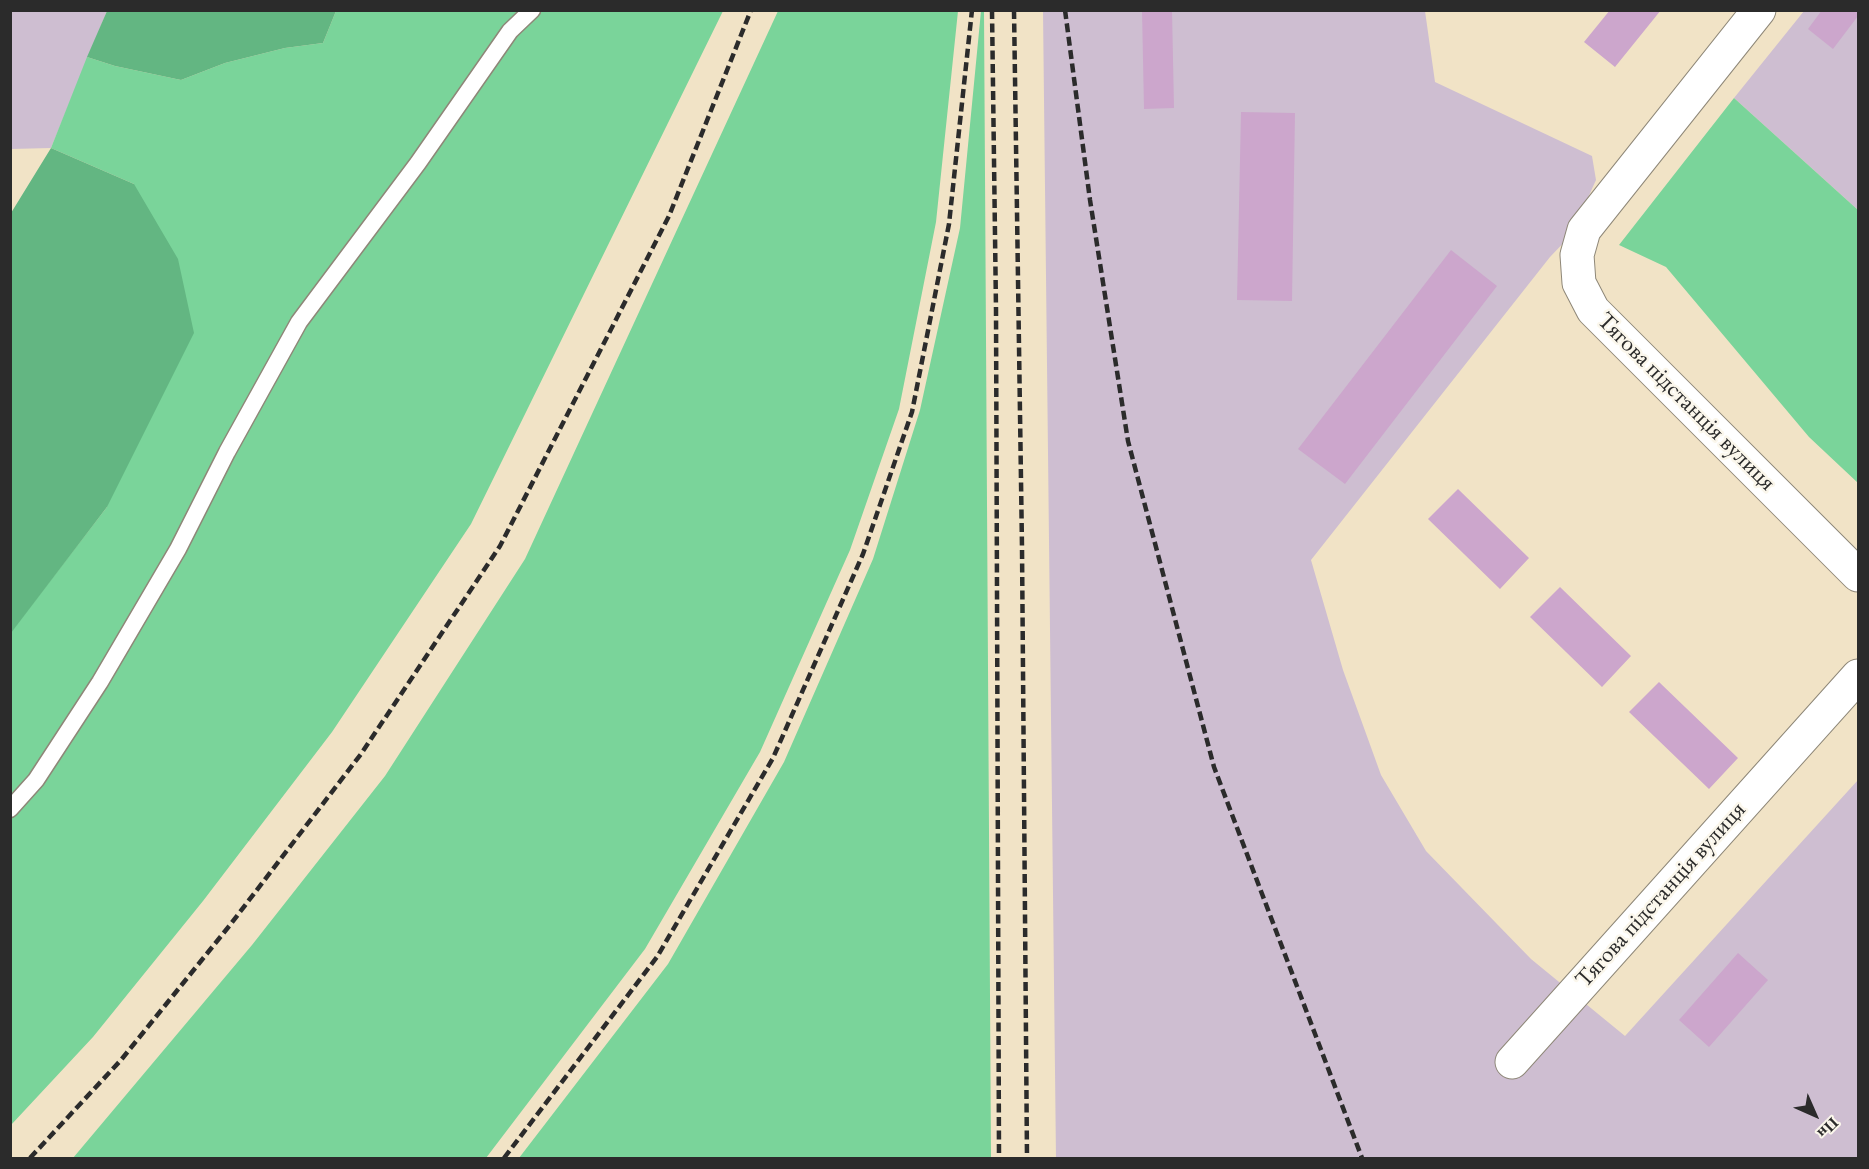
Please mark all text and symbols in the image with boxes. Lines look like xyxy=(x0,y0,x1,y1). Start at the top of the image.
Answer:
street label: Тягова підстанція вулиця xyxy=(1591,307,1781,497)
street label: Тягова підстанція вулиця xyxy=(1570,796,1752,994)
north arrow xyxy=(1785,1085,1845,1145)
text: Пн xyxy=(1813,1113,1843,1143)

